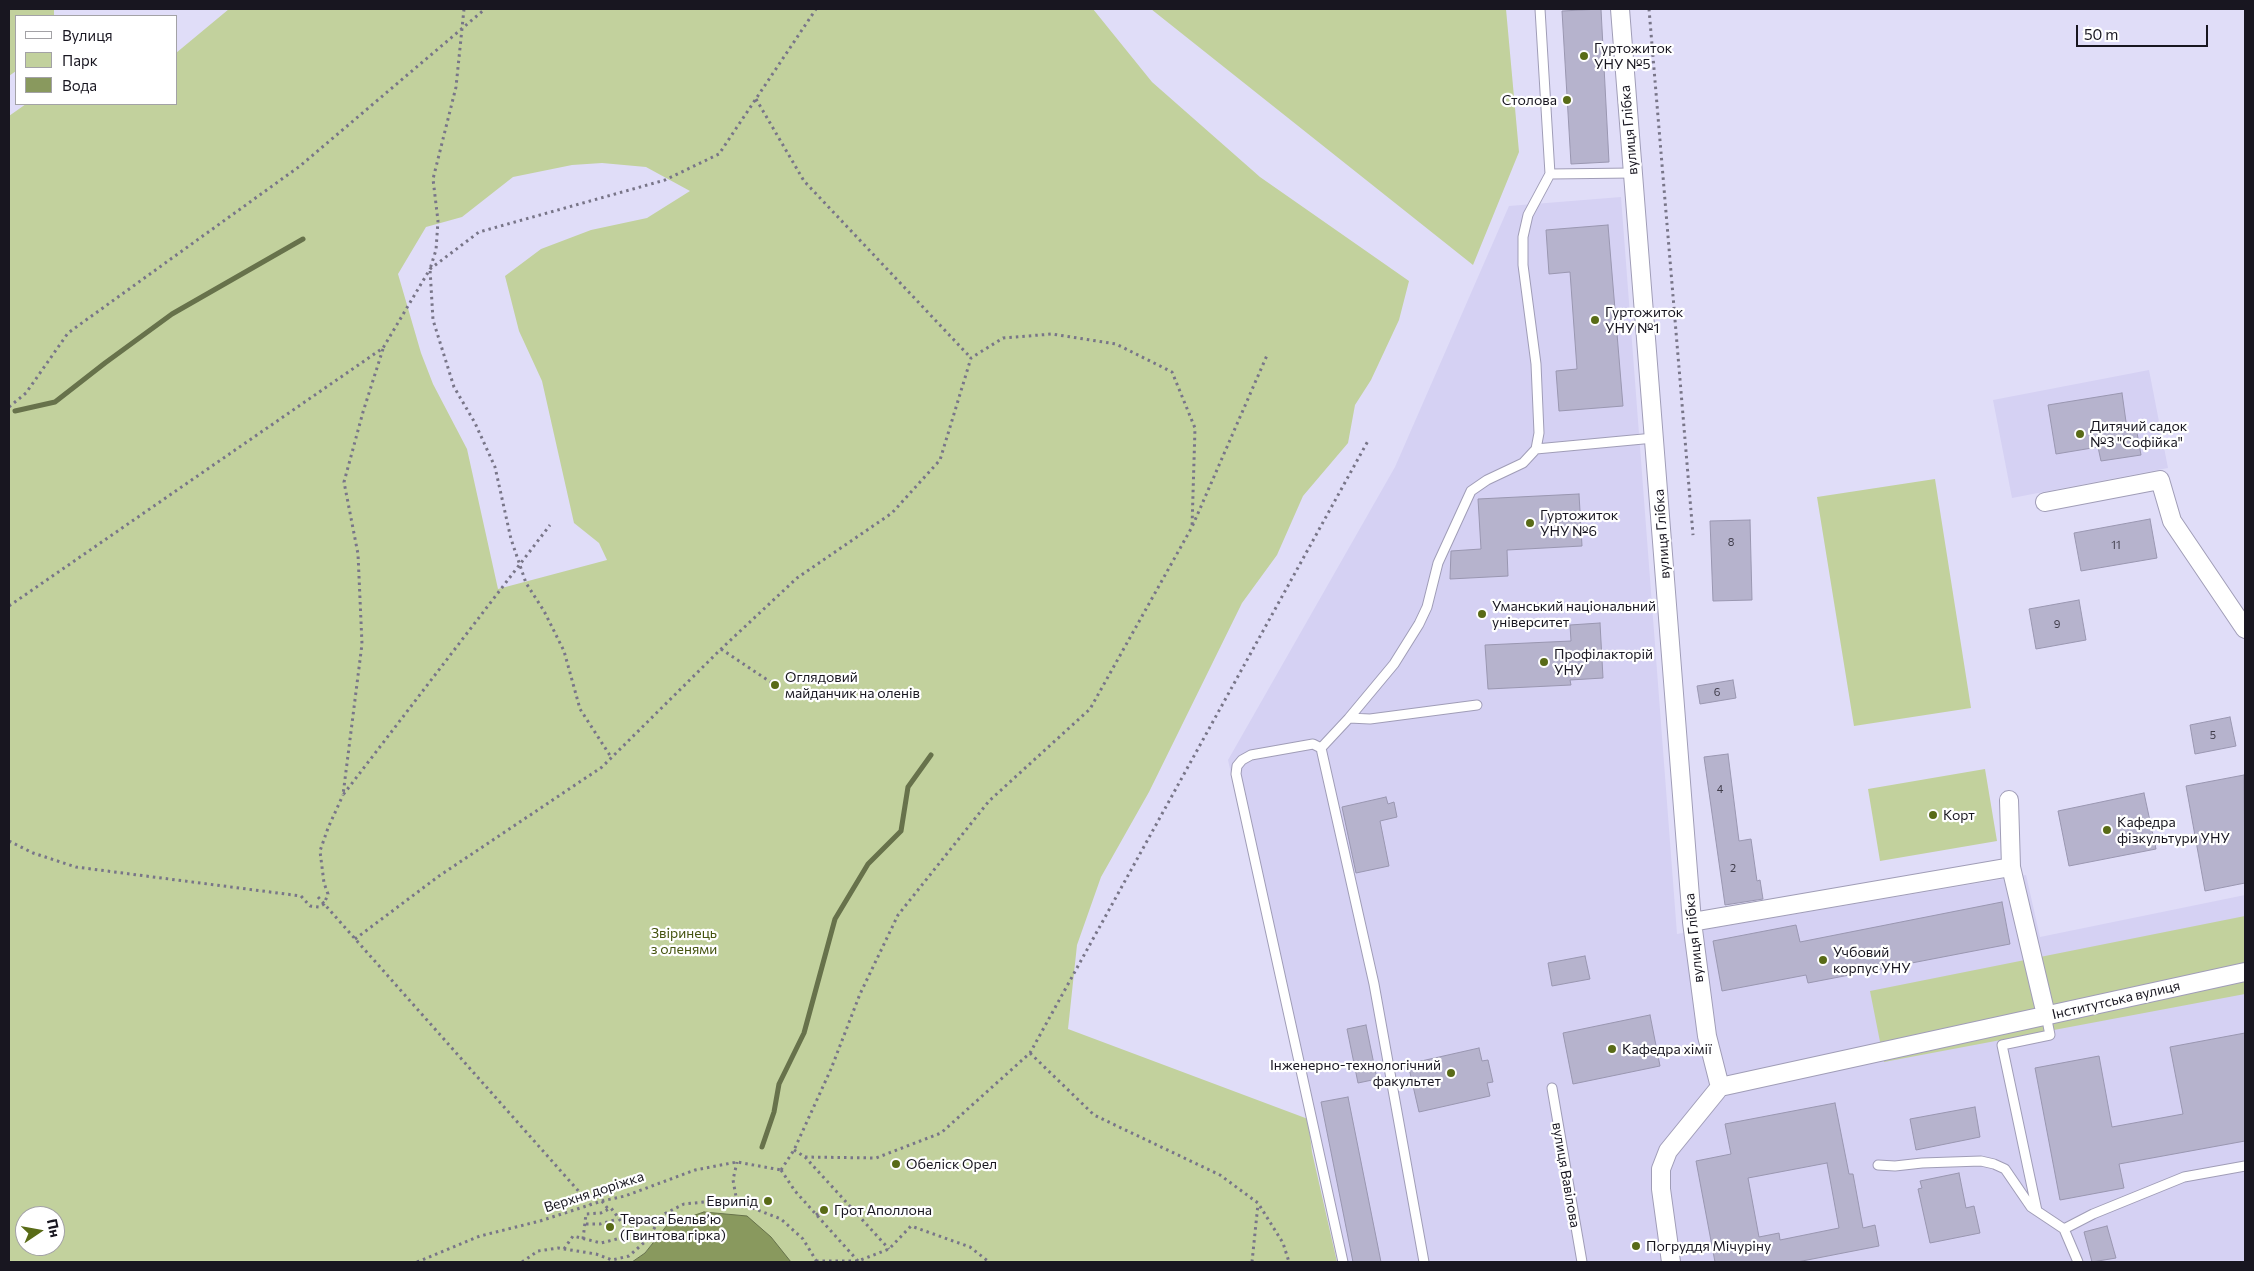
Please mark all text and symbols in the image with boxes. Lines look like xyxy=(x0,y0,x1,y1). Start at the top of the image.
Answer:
legend xyxy=(15,15,178,105)
scale bar xyxy=(2079,15,2212,47)
text: 50 m xyxy=(2084,25,2118,43)
text: Вулиця xyxy=(62,26,113,44)
place label: Гуртожиток УНУ №5 xyxy=(1594,40,1672,72)
marker: Гуртожиток УНУ №5 xyxy=(1578,50,1590,62)
text: Парк xyxy=(62,51,98,69)
text: Вода xyxy=(62,76,97,94)
street label: вулиця Глібка xyxy=(1617,84,1641,176)
place label: Столова xyxy=(1502,92,1557,108)
marker: Столова xyxy=(1561,94,1573,106)
place label: Гуртожиток УНУ №1 xyxy=(1605,304,1683,336)
marker: Гуртожиток УНУ №1 xyxy=(1589,314,1601,326)
place label: Дитячий садок №3 "Софійка" xyxy=(2090,418,2187,451)
marker: Дитячий садок №3 "Софійка" xyxy=(2074,428,2086,440)
street label: вулиця Глібка xyxy=(1650,489,1674,579)
place label: Гуртожиток УНУ №6 xyxy=(1540,507,1618,540)
marker: Гуртожиток УНУ №6 xyxy=(1524,517,1536,529)
house number: 8 xyxy=(1728,535,1734,549)
house number: 11 xyxy=(2111,538,2121,552)
place label: Уманський національний університет xyxy=(1492,598,1656,630)
marker: Уманський національний університет xyxy=(1476,608,1488,620)
house number: 9 xyxy=(2054,617,2060,631)
place label: Профілакторій УНУ xyxy=(1554,646,1653,679)
marker: Профілакторій УНУ xyxy=(1538,656,1550,668)
place label: Оглядовий майданчик на оленів xyxy=(785,669,920,702)
marker: Оглядовий майданчик на оленів xyxy=(769,679,781,691)
house number: 6 xyxy=(1714,685,1720,699)
house number: 5 xyxy=(2210,728,2216,742)
house number: 4 xyxy=(1717,782,1723,796)
place label: Корт xyxy=(1943,807,1975,823)
marker: Корт xyxy=(1927,809,1939,821)
place label: Кафедра фізкультури УНУ xyxy=(2117,814,2230,846)
marker: Кафедра фізкультури УНУ xyxy=(2101,824,2113,836)
house number: 2 xyxy=(1730,861,1736,875)
street label: вулиця Глібка xyxy=(1681,892,1707,984)
park label: Звіринець з оленями xyxy=(651,925,717,958)
place label: Учбовий корпус УНУ xyxy=(1833,944,1911,976)
marker: Учбовий корпус УНУ xyxy=(1817,954,1829,966)
street label: Інститутська вулиця xyxy=(2050,977,2182,1023)
place label: Кафедра хімії xyxy=(1622,1041,1712,1057)
marker: Кафедра хімії xyxy=(1606,1043,1618,1055)
place label: Інженерно-технологічний факультет xyxy=(1270,1057,1441,1090)
marker: Інженерно-технологічний факультет xyxy=(1445,1067,1457,1079)
street label: вулиця Вавілова xyxy=(1548,1121,1584,1229)
place label: Обеліск Орел xyxy=(906,1156,997,1172)
marker: Обеліск Орел xyxy=(890,1158,902,1170)
street label: Верхня доріжка xyxy=(542,1168,646,1216)
place label: Еврипід xyxy=(706,1193,758,1209)
marker: Еврипід xyxy=(762,1195,774,1207)
place label: Грот Аполлона xyxy=(834,1202,932,1218)
marker: Грот Аполлона xyxy=(818,1204,830,1216)
north arrow xyxy=(15,1206,65,1256)
place label: Тераса Бельв’ю (Гвинтова гірка) xyxy=(620,1211,726,1244)
text: Пн xyxy=(44,1217,64,1239)
marker: Тераса Бельв’ю (Гвинтова гірка) xyxy=(604,1221,616,1233)
place label: Погруддя Мічуріну xyxy=(1646,1238,1771,1254)
marker: Погруддя Мічуріну xyxy=(1630,1240,1642,1252)

